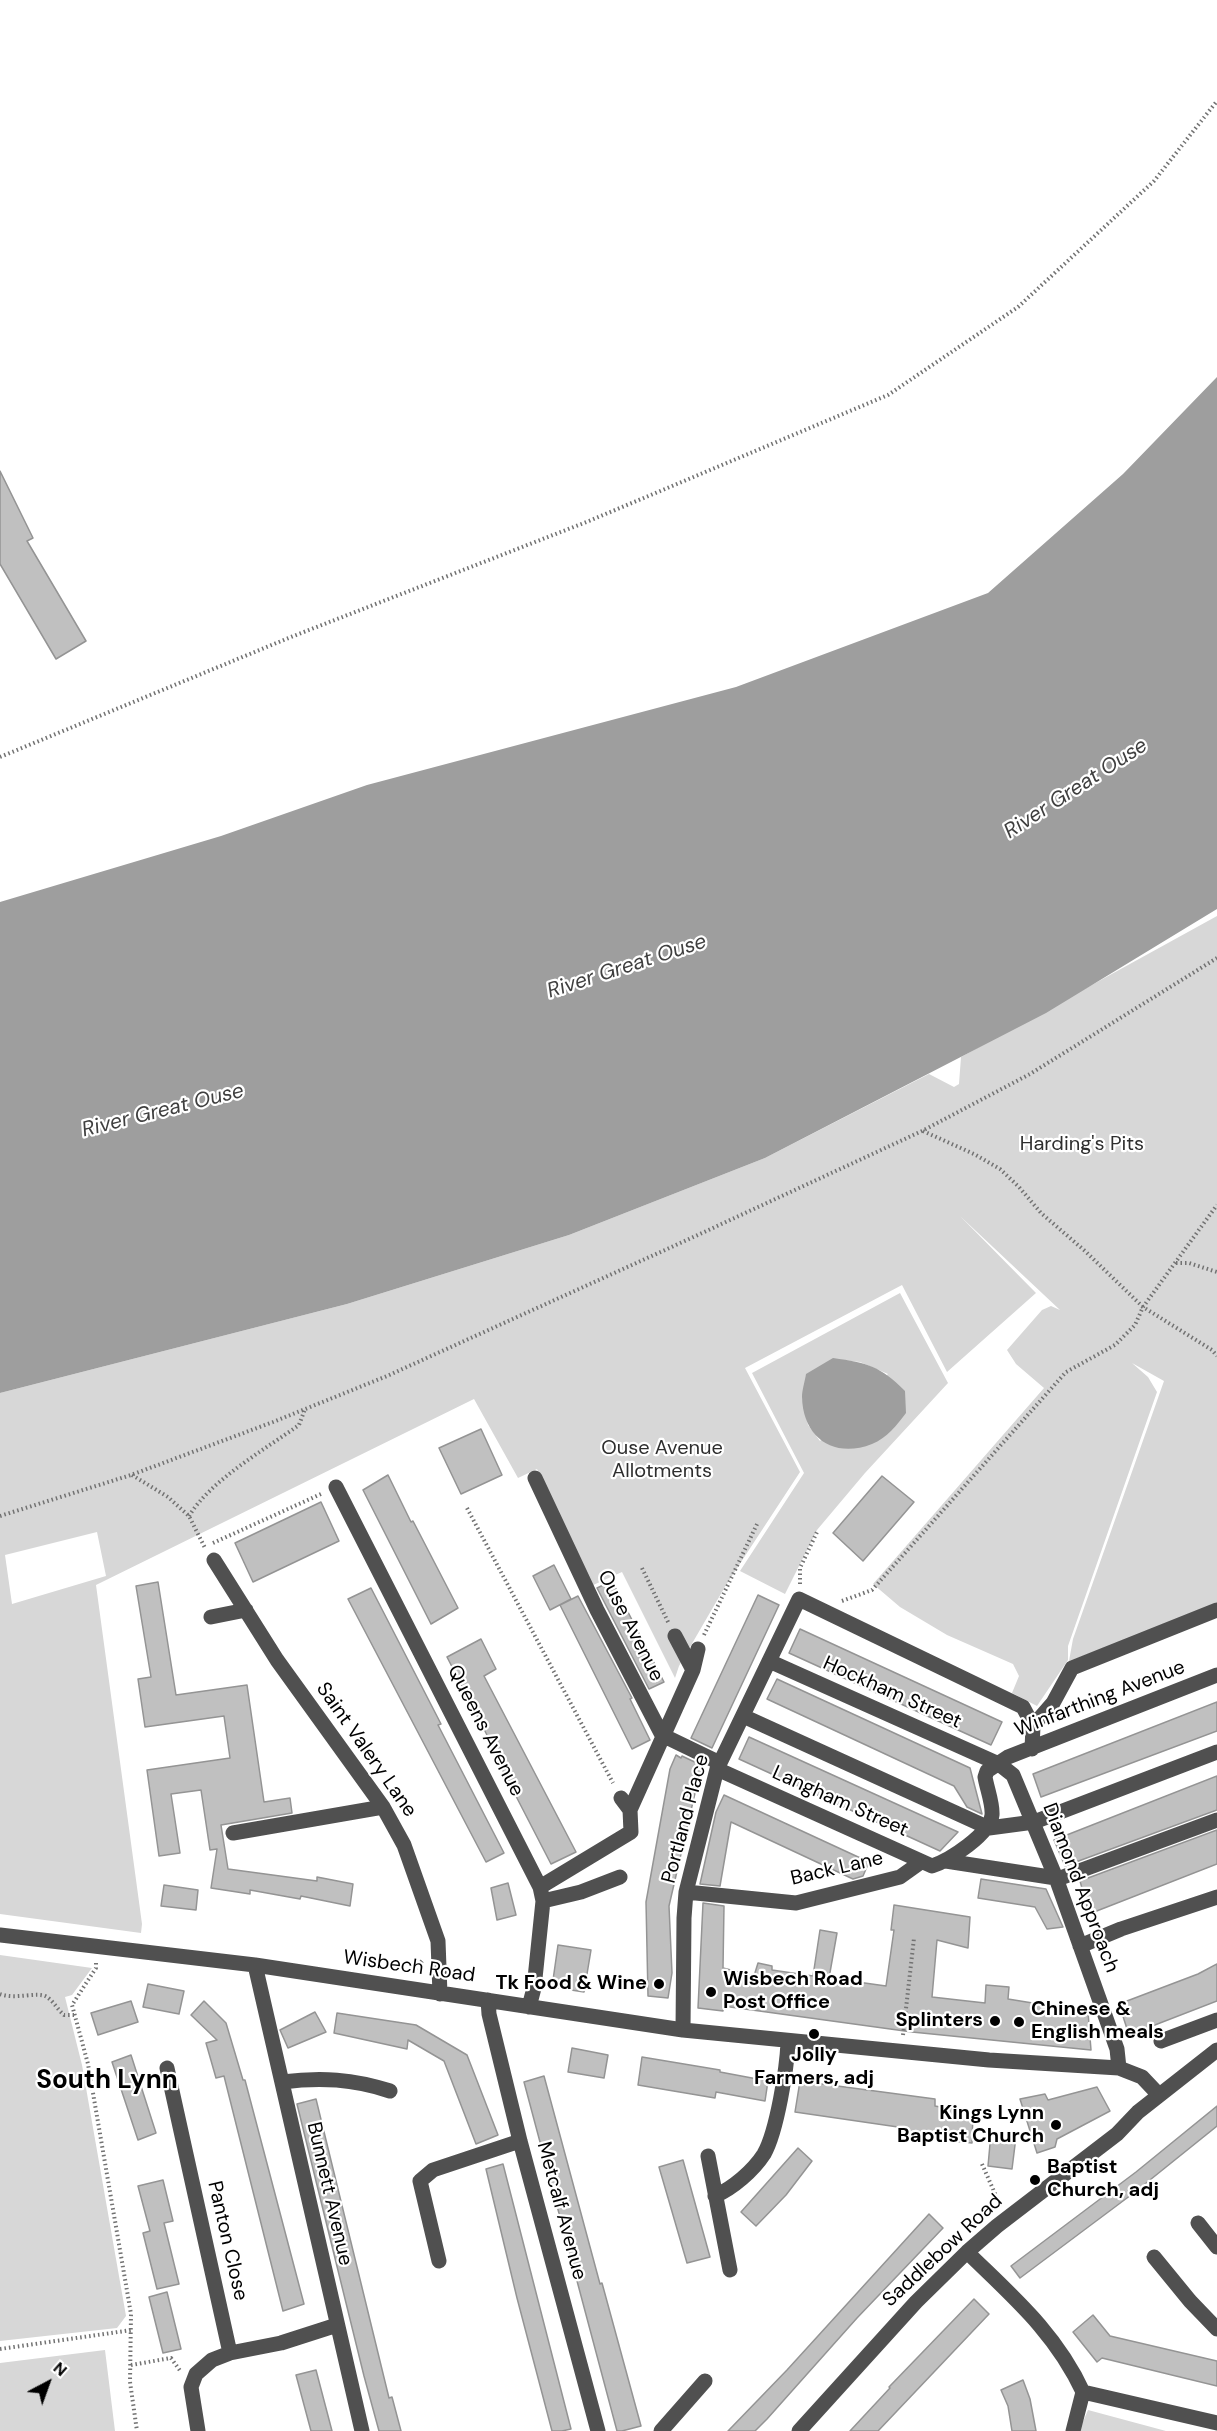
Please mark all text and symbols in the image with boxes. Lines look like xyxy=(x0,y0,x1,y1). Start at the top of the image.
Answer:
water label: River Great Ouse xyxy=(1000,733,1152,845)
water label: River Great Ouse xyxy=(544,929,710,1005)
water label: River Great Ouse xyxy=(79,1079,247,1143)
park label: Harding's Pits xyxy=(1020,1133,1144,1157)
park label: Ouse Avenue Allotments xyxy=(601,1437,723,1484)
street label: Ouse Avenue xyxy=(592,1566,668,1686)
street label: Hockham Street xyxy=(819,1652,965,1734)
street label: Winfarthing Avenue xyxy=(1012,1655,1188,1743)
street label: Queens Avenue xyxy=(442,1661,528,1801)
street label: Saint Valery Lane xyxy=(311,1678,421,1822)
street label: Portland Place xyxy=(657,1752,715,1886)
street label: Langham Street xyxy=(768,1761,912,1843)
street label: Diamond Approach xyxy=(1037,1800,1123,1976)
street label: Back Lane xyxy=(788,1847,886,1891)
street label: Wisbech Road xyxy=(342,1946,476,1988)
place label: Wisbech Road Post Office xyxy=(723,1968,863,2015)
place label: Tk Food & Wine xyxy=(495,1972,647,1996)
marker: Tk Food & Wine xyxy=(652,1977,666,1991)
marker: Wisbech Road Post Office xyxy=(704,1985,718,1999)
place label: Chinese & English meals xyxy=(1031,1998,1164,2045)
place label: Splinters xyxy=(895,2009,983,2033)
marker: Splinters xyxy=(988,2014,1002,2028)
marker: Chinese & English meals xyxy=(1012,2015,1026,2029)
marker: Jolly Farmers, adj xyxy=(807,2027,821,2041)
place label: Jolly Farmers, adj xyxy=(754,2044,874,2091)
district label: South Lynn xyxy=(36,2065,178,2097)
place label: Kings Lynn Baptist Church xyxy=(897,2102,1044,2149)
marker: Kings Lynn Baptist Church xyxy=(1049,2118,1063,2132)
street label: Bunnett Avenue xyxy=(301,2120,357,2268)
street label: Metcalf Avenue xyxy=(531,2139,591,2283)
place label: Baptist Church, adj xyxy=(1047,2156,1159,2203)
marker: Baptist Church, adj xyxy=(1028,2173,1042,2187)
street label: Panton Close xyxy=(202,2179,252,2303)
street label: Saddlebow Road xyxy=(878,2190,1008,2312)
north arrow xyxy=(18,2353,78,2413)
text: N xyxy=(49,2357,71,2381)

